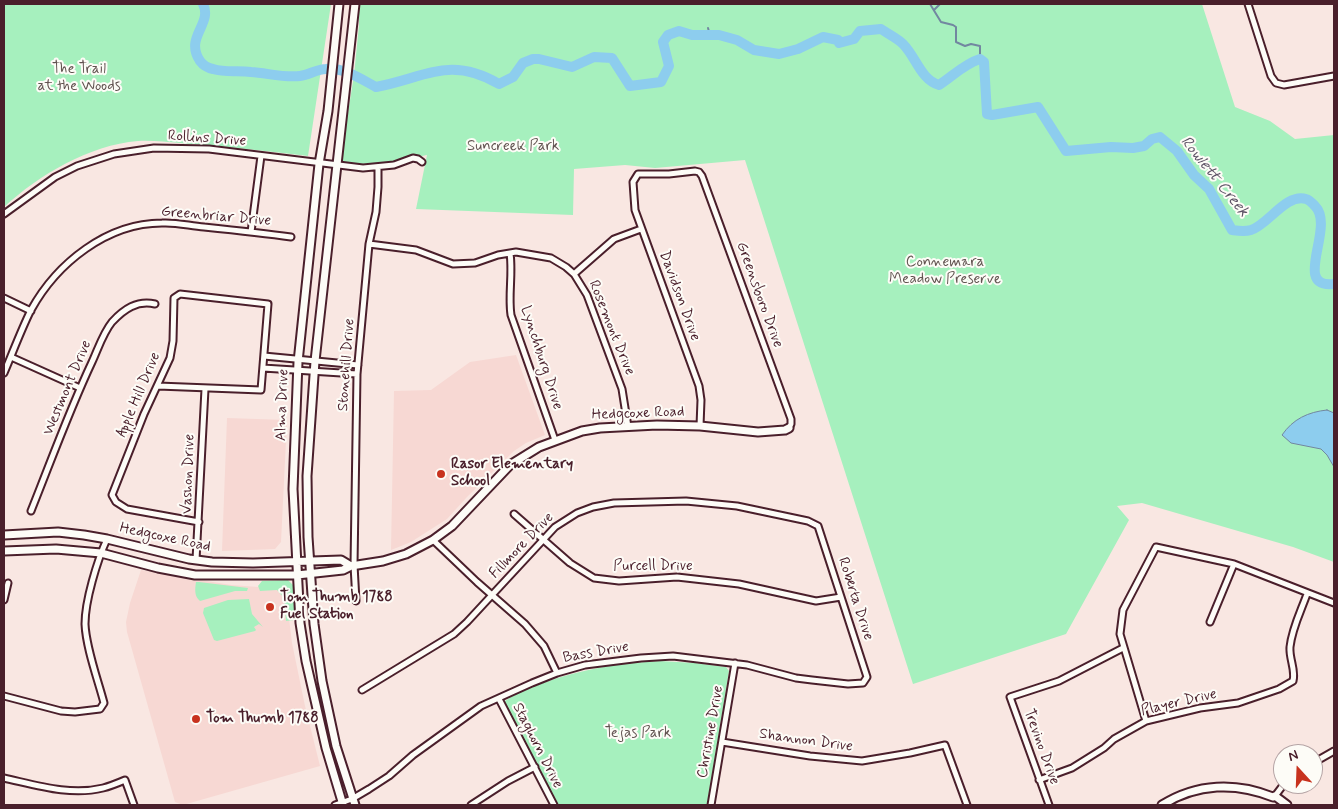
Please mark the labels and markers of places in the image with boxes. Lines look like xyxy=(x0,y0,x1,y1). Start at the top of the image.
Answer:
place label: Rasor Elementary School xyxy=(451,456,573,491)
marker: Rasor Elementary School xyxy=(435,468,447,480)
place label: Tom Thumb 1788 Fuel Station xyxy=(280,589,393,624)
marker: Tom Thumb 1788 Fuel Station xyxy=(264,601,276,613)
place label: Tom Thumb 1788 xyxy=(206,710,319,728)
marker: Tom Thumb 1788 xyxy=(190,713,202,725)

